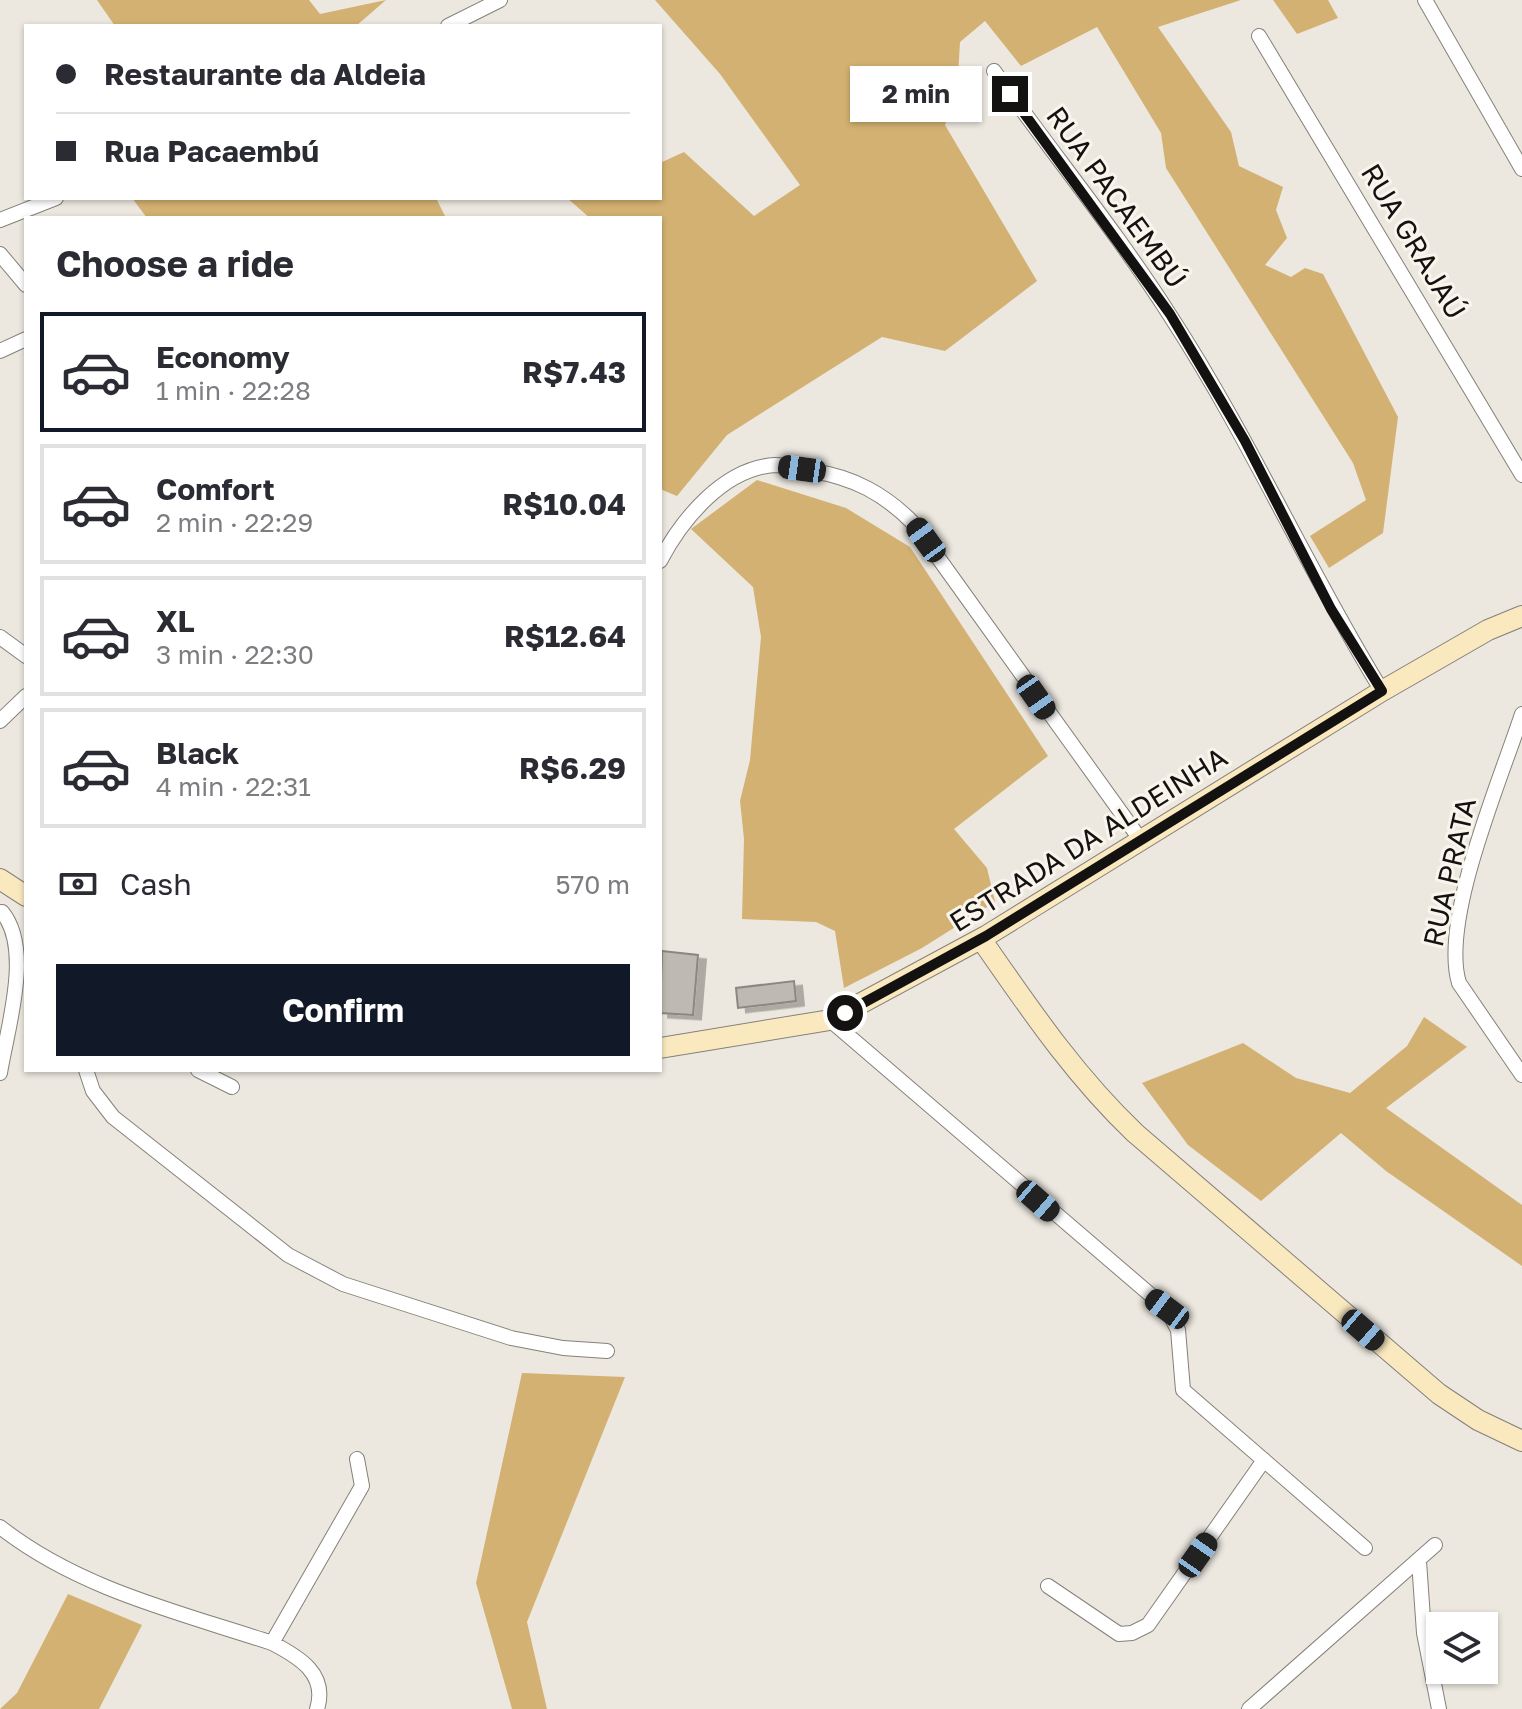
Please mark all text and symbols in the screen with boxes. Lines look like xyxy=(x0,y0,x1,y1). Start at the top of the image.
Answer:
text: Restaurante da Aldeia xyxy=(104,56,426,92)
callout: 2 min xyxy=(850,66,982,122)
route end xyxy=(992,76,1028,112)
text: 2 min xyxy=(882,78,950,109)
street label: RUA PACAEMBÚ xyxy=(1040,100,1194,294)
text: Rua Pacaembú xyxy=(104,133,319,169)
street label: RUA GRAJAÚ xyxy=(1355,157,1473,325)
text: Choose a ride xyxy=(56,242,294,285)
icon: car xyxy=(60,336,132,408)
text: Economy xyxy=(156,339,290,375)
text: R$7.43 xyxy=(522,354,626,390)
text: 1 min · 22:28 xyxy=(156,375,311,406)
car xyxy=(777,454,827,484)
icon: car xyxy=(60,468,132,540)
text: Comfort xyxy=(156,471,275,507)
text: R$10.04 xyxy=(502,486,626,522)
text: 2 min · 22:29 xyxy=(156,507,313,538)
car xyxy=(902,514,950,566)
icon: car xyxy=(60,600,132,672)
text: XL xyxy=(156,603,195,639)
text: R$12.64 xyxy=(504,618,626,654)
text: 3 min · 22:30 xyxy=(156,639,314,670)
car xyxy=(1012,670,1060,724)
icon: car xyxy=(60,732,132,804)
text: Black xyxy=(156,735,239,771)
street label: ESTRADA DA ALDEINHA xyxy=(943,740,1233,938)
text: R$6.29 xyxy=(519,750,626,786)
text: 4 min · 22:31 xyxy=(156,771,311,802)
street label: RUA PRATA xyxy=(1416,794,1482,950)
icon: cash xyxy=(56,862,100,906)
text: Cash xyxy=(120,866,192,902)
text: 570 m xyxy=(556,869,630,900)
button: Confirm xyxy=(56,964,630,1056)
route start xyxy=(827,995,863,1031)
car xyxy=(1012,1176,1064,1226)
car xyxy=(1141,1285,1193,1333)
car xyxy=(1337,1305,1389,1355)
car xyxy=(1174,1528,1222,1582)
map controls xyxy=(1426,1612,1498,1684)
button: layers xyxy=(1426,1612,1498,1684)

